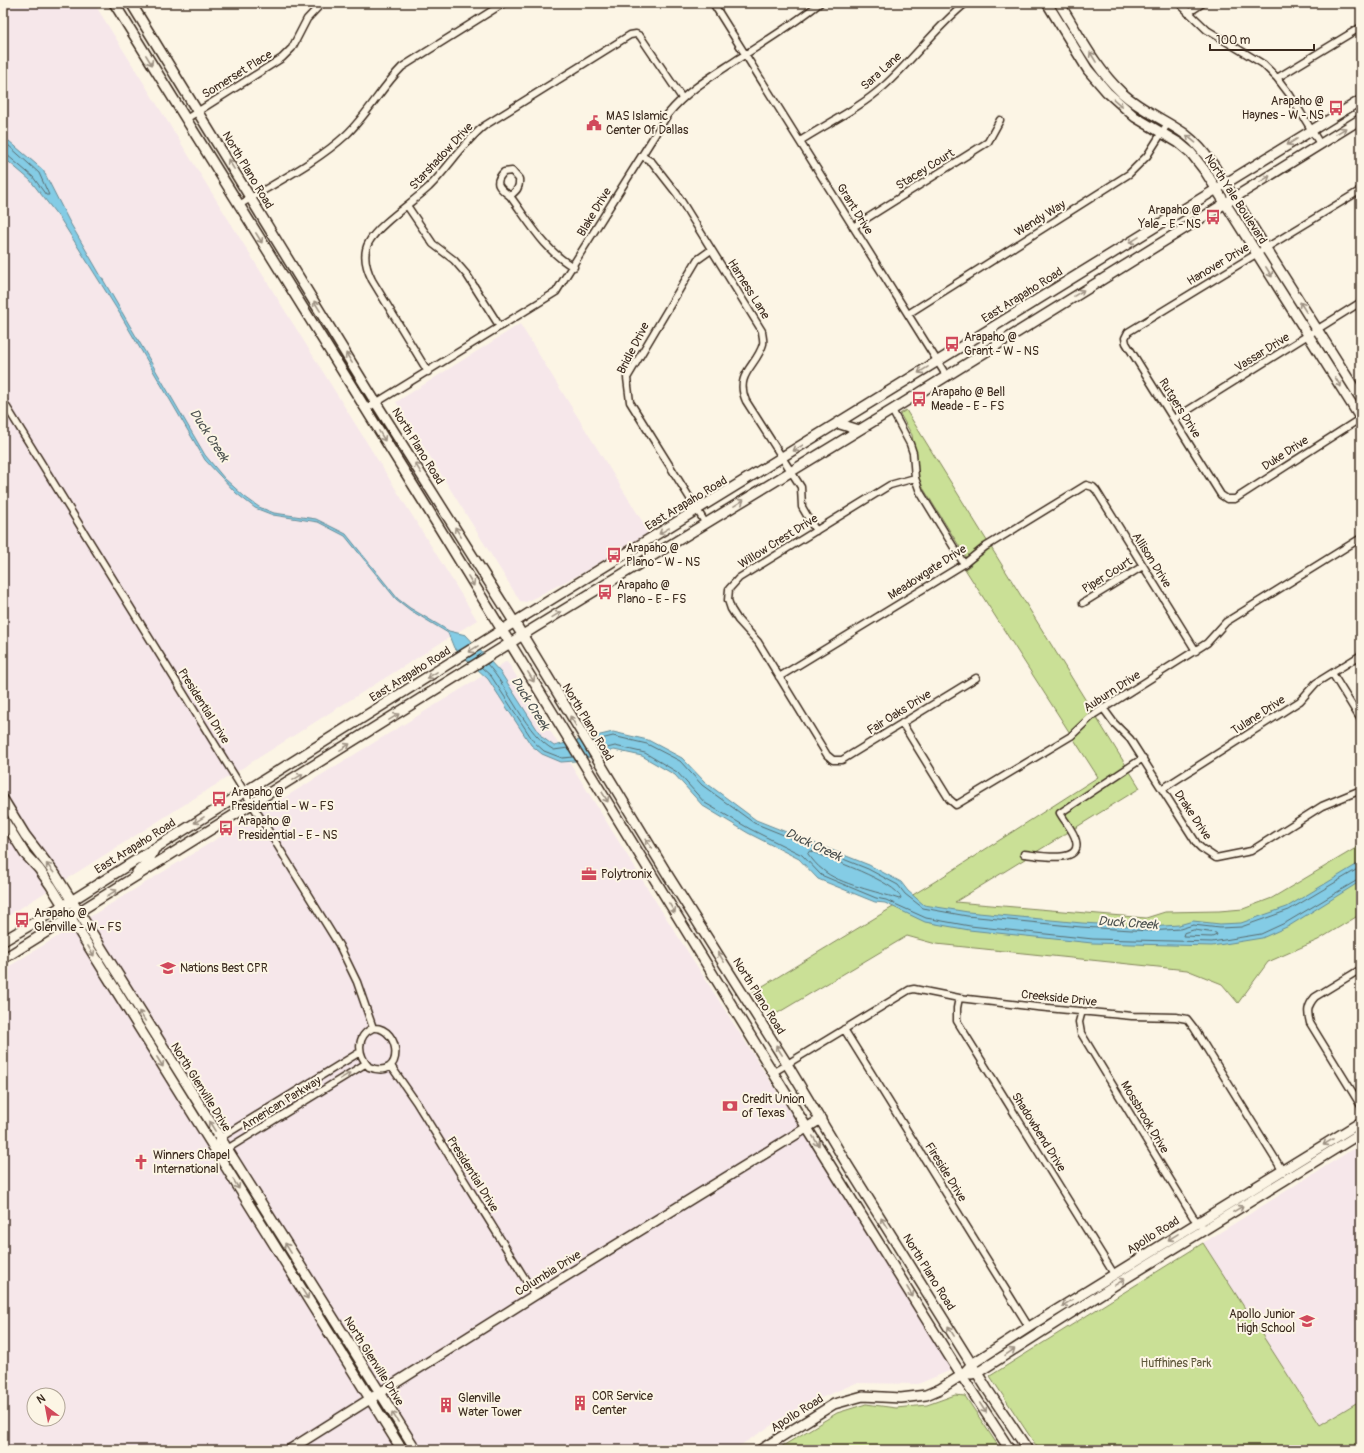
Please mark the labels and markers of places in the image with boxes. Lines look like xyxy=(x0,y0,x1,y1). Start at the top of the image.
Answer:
place label: Arapaho @ Haynes - W - NS xyxy=(1242,94,1324,123)
bus stop icon: Arapaho @ Haynes - W - NS xyxy=(1327,99,1345,117)
place label: MAS Islamic Center Of Dallas xyxy=(606,109,689,138)
public building icon: MAS Islamic Center Of Dallas xyxy=(585,114,603,132)
place label: Arapaho @ Yale - E - NS xyxy=(1137,203,1201,232)
bus stop icon: Arapaho @ Yale - E - NS xyxy=(1204,208,1222,226)
place label: Arapaho @ Grant - W - NS xyxy=(964,330,1039,359)
bus stop icon: Arapaho @ Grant - W - NS xyxy=(943,335,961,353)
place label: Arapaho @ Bell Meade - E - FS xyxy=(931,385,1005,414)
bus stop icon: Arapaho @ Bell Meade - E - FS xyxy=(910,390,928,408)
place label: Arapaho @ Plano - W - NS xyxy=(626,541,700,570)
bus stop icon: Arapaho @ Plano - W - NS xyxy=(605,546,623,564)
place label: Arapaho @ Plano - E - FS xyxy=(617,578,686,607)
bus stop icon: Arapaho @ Plano - E - FS xyxy=(596,583,614,601)
place label: Arapaho @ Presidential - W - FS xyxy=(231,785,334,814)
bus stop icon: Arapaho @ Presidential - W - FS xyxy=(210,790,228,808)
place label: Arapaho @ Presidential - E - NS xyxy=(238,814,338,843)
bus stop icon: Arapaho @ Presidential - E - NS xyxy=(217,819,235,837)
office icon: Polytronix xyxy=(580,865,598,883)
place label: Polytronix xyxy=(601,867,652,882)
place label: Arapaho @ Glenville - W - FS xyxy=(34,906,121,935)
bus stop icon: Arapaho @ Glenville - W - FS xyxy=(13,911,31,929)
school or university icon: Nations Best CPR xyxy=(159,959,177,977)
place label: Nations Best CPR xyxy=(180,961,268,976)
place label: Credit Union of Texas xyxy=(742,1092,805,1121)
bank icon: Credit Union of Texas xyxy=(721,1097,739,1115)
place label: Winners Chapel International xyxy=(153,1148,230,1177)
church icon: Winners Chapel International xyxy=(132,1153,150,1171)
place label: Apollo Junior High School xyxy=(1229,1307,1296,1336)
school or university icon: Apollo Junior High School xyxy=(1298,1312,1316,1330)
place label: COR Service Center xyxy=(592,1389,653,1418)
place label: Glenville Water Tower xyxy=(458,1391,523,1420)
building icon: COR Service Center xyxy=(571,1394,589,1412)
building icon: Glenville Water Tower xyxy=(437,1396,455,1414)

